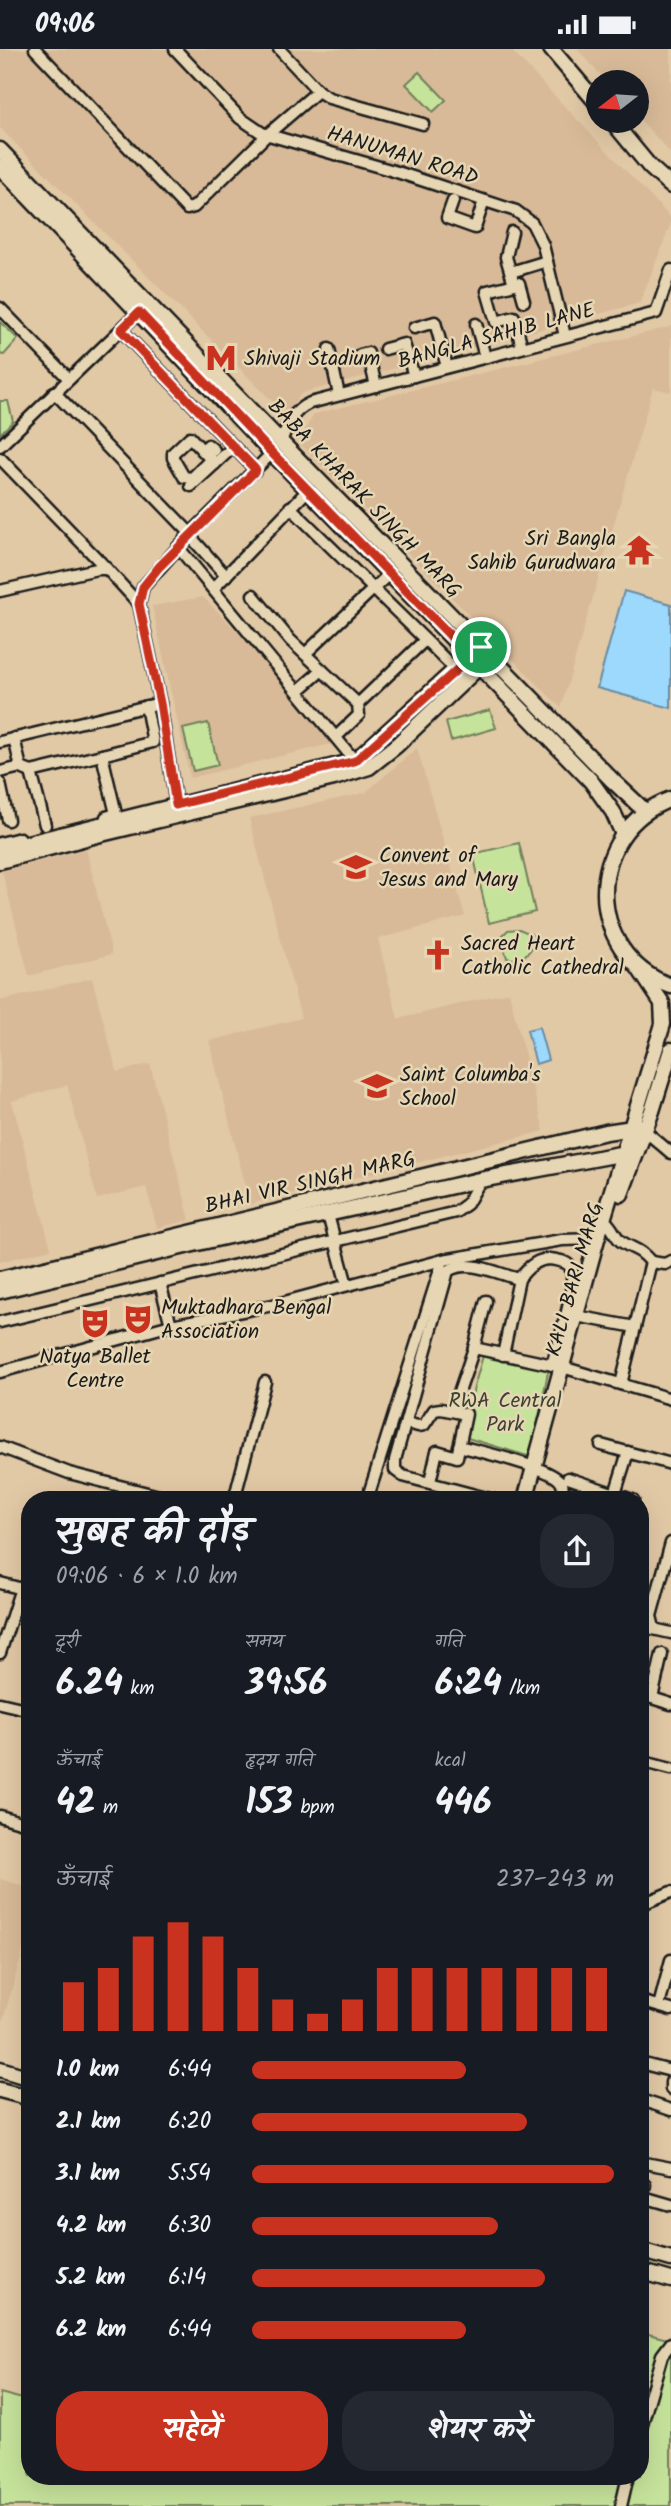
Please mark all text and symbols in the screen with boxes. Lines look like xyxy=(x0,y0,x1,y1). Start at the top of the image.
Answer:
text: 09:06 xyxy=(35,4,95,46)
north arrow xyxy=(586,70,649,133)
map controls xyxy=(586,70,649,133)
street label: HANUMAN ROAD xyxy=(323,118,482,195)
street label: BANGLA SAHIB LANE xyxy=(394,294,599,379)
metro station icon: Shivaji Stadium xyxy=(204,341,238,375)
place label: Shivaji Stadium xyxy=(244,343,380,376)
street label: BABA KHARAK SINGH MARG xyxy=(259,391,469,607)
place label: Sri Bangla Sahib Gurudwara xyxy=(468,523,616,580)
temple icon: Sri Bangla Sahib Gurudwara xyxy=(622,533,656,567)
pin xyxy=(451,617,511,677)
icon: arrive xyxy=(462,628,500,666)
place label: Convent of Jesus and Mary xyxy=(379,840,518,897)
school or university icon: Convent of Jesus and Mary xyxy=(339,850,373,884)
place label: Sacred Heart Catholic Cathedral xyxy=(461,928,624,985)
church icon: Sacred Heart Catholic Cathedral xyxy=(421,938,455,972)
place label: Saint Columba's School xyxy=(400,1059,541,1116)
school or university icon: Saint Columba's School xyxy=(360,1069,394,1103)
street label: BHAI VIR SINGH MARG xyxy=(202,1143,419,1224)
street label: KALI BARI MARG xyxy=(538,1198,613,1361)
place label: Muktadhara Bengal Association xyxy=(161,1292,331,1349)
theatre icon: Muktadhara Bengal Association xyxy=(121,1302,155,1336)
theatre icon: Natya Ballet Centre xyxy=(78,1306,112,1340)
place label: Natya Ballet Centre xyxy=(39,1341,152,1398)
park label: RWA Central Park xyxy=(448,1385,562,1442)
text: सुबह की दौड़ xyxy=(56,1503,250,1563)
button: share xyxy=(540,1514,614,1588)
text: 09:06 · 6 × 1.0 km xyxy=(56,1559,238,1595)
text: दूरी xyxy=(56,1627,79,1657)
text: समय xyxy=(245,1627,283,1657)
text: गति xyxy=(435,1627,463,1657)
text: 6.24 xyxy=(56,1657,123,1713)
text: 39:56 xyxy=(245,1657,327,1713)
text: 6:24 xyxy=(435,1657,502,1713)
text: km xyxy=(123,1674,154,1704)
text: /km xyxy=(502,1674,540,1704)
text: ऊँचाई xyxy=(56,1746,101,1776)
text: हृदय गति xyxy=(245,1746,313,1776)
text: kcal xyxy=(435,1746,466,1776)
text: 42 xyxy=(56,1776,95,1832)
text: 153 xyxy=(245,1776,293,1832)
text: 446 xyxy=(435,1776,492,1832)
text: m xyxy=(95,1793,118,1823)
text: bpm xyxy=(293,1793,335,1823)
text: ऊँचाई xyxy=(56,1862,111,1898)
text: 237–243 m xyxy=(496,1862,614,1898)
text: 1.0 km xyxy=(56,2052,119,2088)
text: 6:44 xyxy=(168,2052,212,2088)
text: 2.1 km xyxy=(56,2104,121,2140)
text: 6:20 xyxy=(168,2104,211,2140)
text: 3.1 km xyxy=(56,2156,120,2192)
text: 5:54 xyxy=(168,2156,211,2192)
text: 4.2 km xyxy=(56,2208,126,2244)
text: 6:30 xyxy=(168,2208,211,2244)
text: 5.2 km xyxy=(56,2260,126,2296)
text: 6:14 xyxy=(168,2260,206,2296)
text: 6.2 km xyxy=(56,2312,126,2348)
text: 6:44 xyxy=(168,2312,212,2348)
button: सहेजें xyxy=(56,2391,328,2471)
button: शेयर करें xyxy=(342,2391,614,2471)

